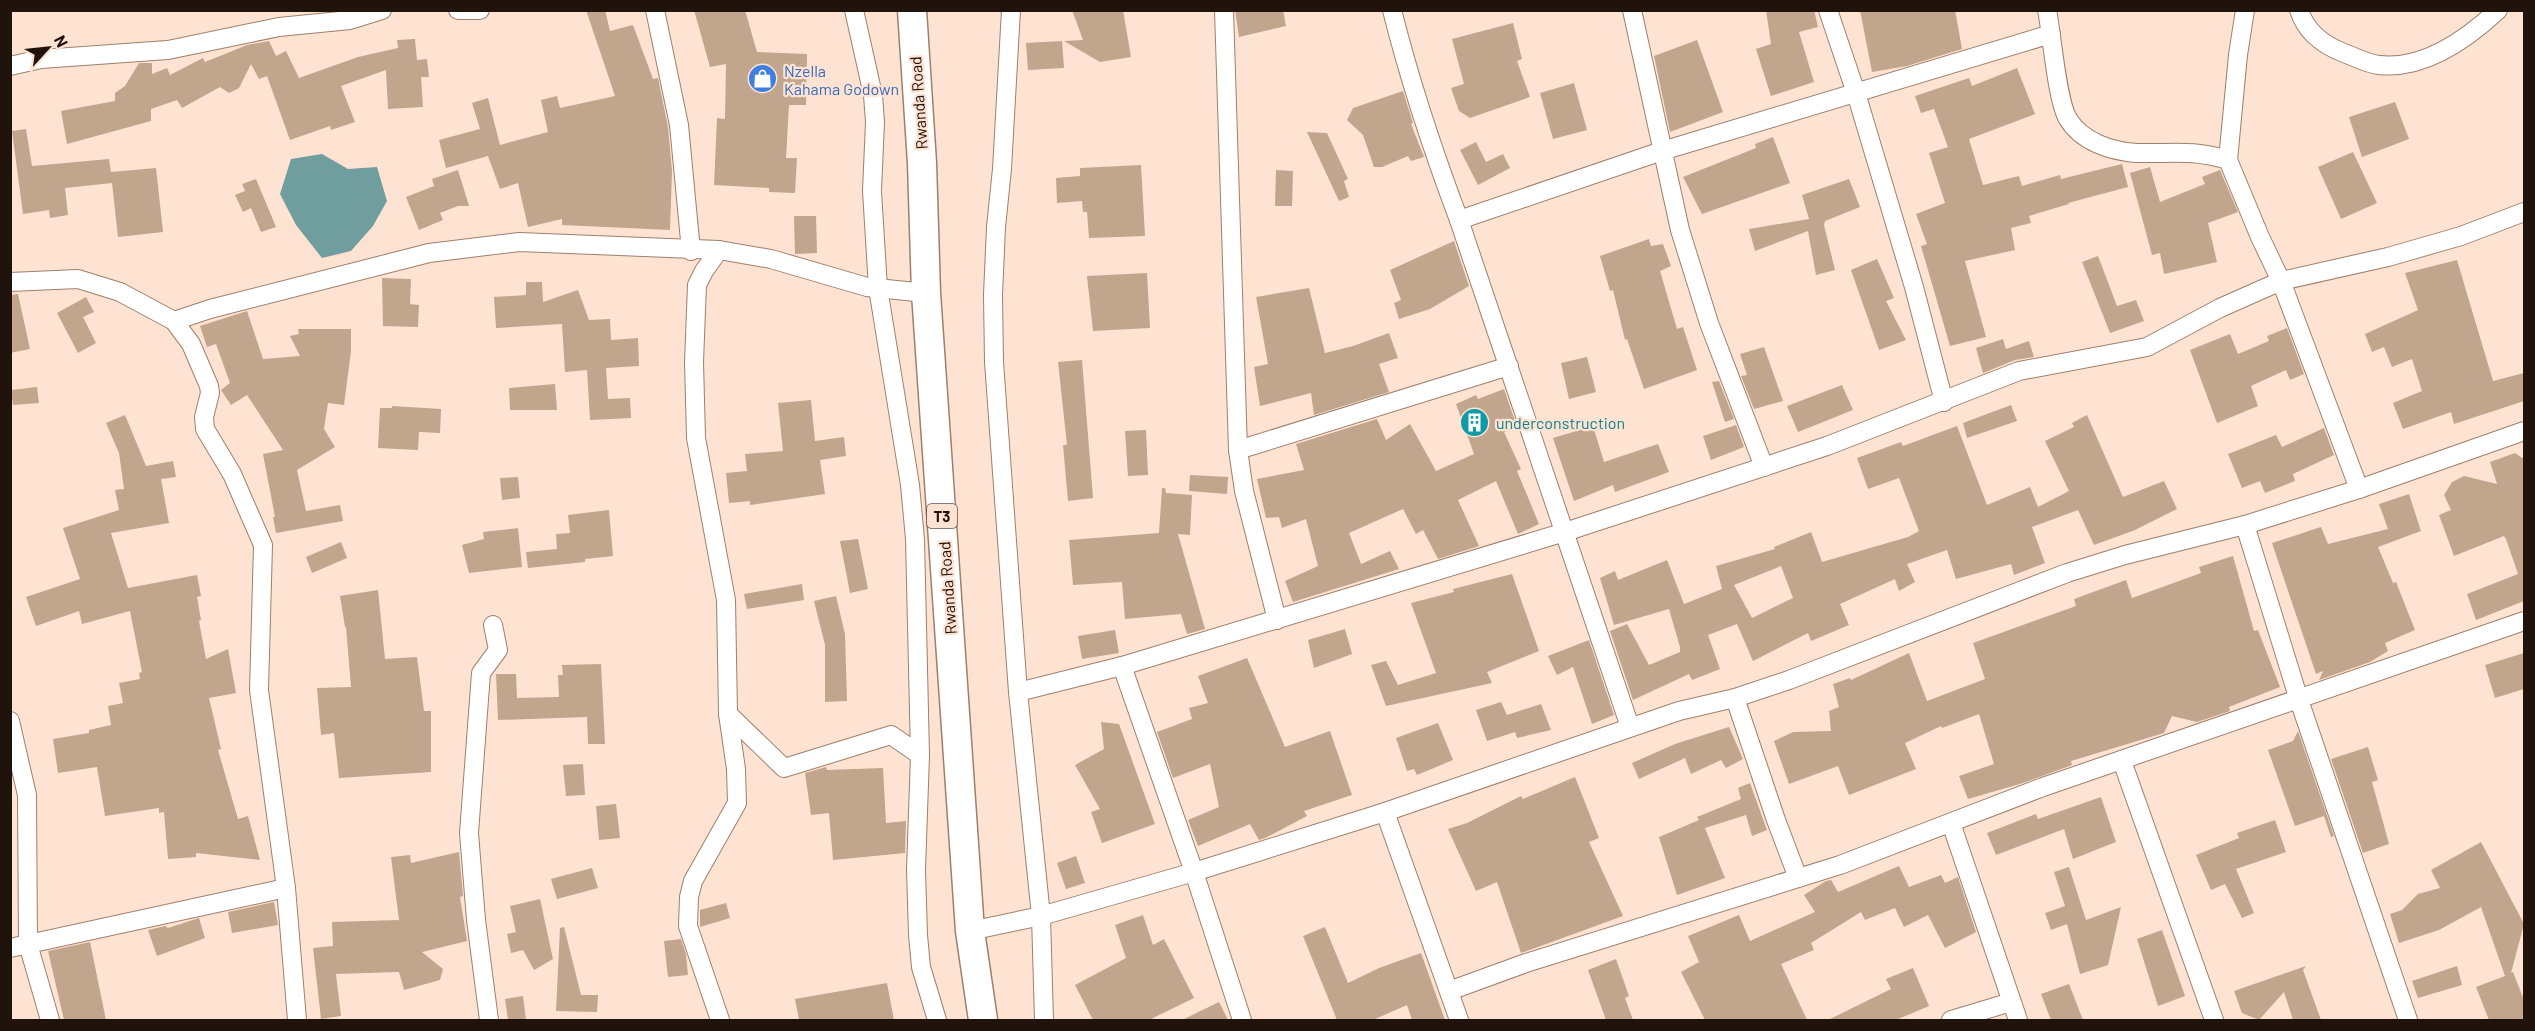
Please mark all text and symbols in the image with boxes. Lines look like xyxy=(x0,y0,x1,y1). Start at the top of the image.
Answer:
north arrow xyxy=(18,18,78,78)
text: N xyxy=(51,32,73,50)
street label: Rwanda Road xyxy=(905,56,931,150)
place label: Nzella Kahama Godown xyxy=(784,61,899,98)
shop icon: Nzella Kahama Godown xyxy=(747,63,779,95)
building icon: underconstruction xyxy=(1459,406,1491,438)
place label: underconstruction xyxy=(1496,413,1625,432)
road number: T3 xyxy=(927,504,957,528)
street label: Rwanda Road xyxy=(934,541,960,635)

